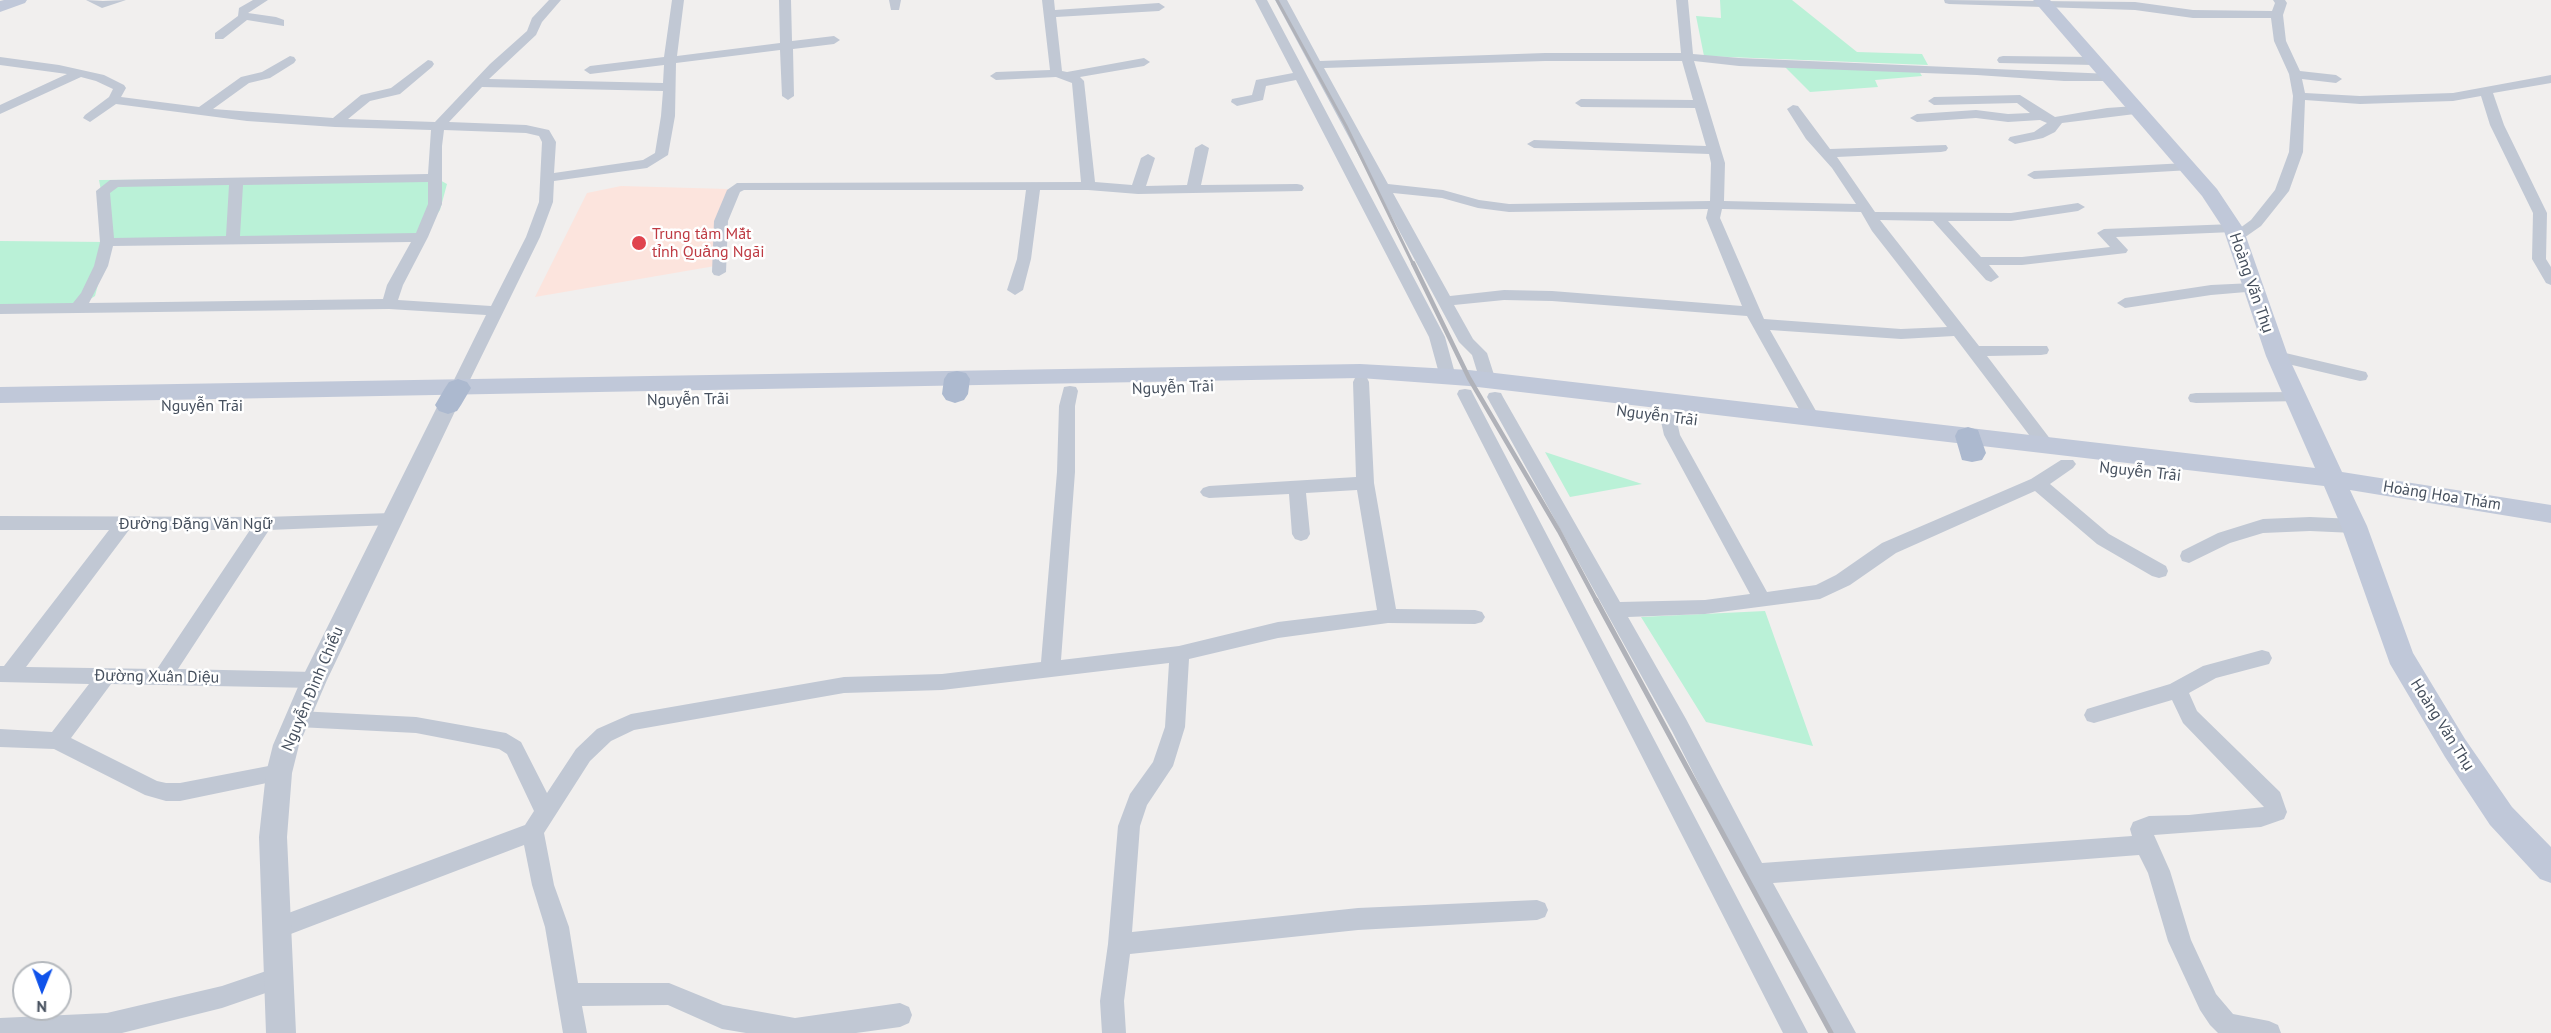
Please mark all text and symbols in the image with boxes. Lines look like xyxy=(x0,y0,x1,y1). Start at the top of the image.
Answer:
place label: Trung tâm Mắt tỉnh Quảng Ngãi xyxy=(652,224,764,262)
street label: Hoàng Văn Thụ xyxy=(2225,230,2277,336)
marker: Trung tâm Mắt tỉnh Quảng Ngãi xyxy=(630,234,648,252)
street label: Nguyễn Trãi xyxy=(1132,377,1214,399)
street label: Nguyễn Trãi xyxy=(647,390,729,410)
street label: Nguyễn Trãi xyxy=(161,396,243,416)
street label: Nguyễn Trãi xyxy=(1615,401,1699,431)
street label: Nguyễn Trãi xyxy=(2098,458,2182,486)
street label: Hoàng Hoa Thám xyxy=(2382,477,2502,515)
street label: Đường Đặng Văn Ngữ xyxy=(119,514,273,534)
street label: Nguyễn Đình Chiểu xyxy=(278,624,348,754)
street label: Đường Xuân Diệu xyxy=(95,666,219,688)
street label: Hoàng Văn Thụ xyxy=(2406,676,2478,774)
north arrow xyxy=(12,961,72,1021)
text: N xyxy=(36,997,47,1017)

